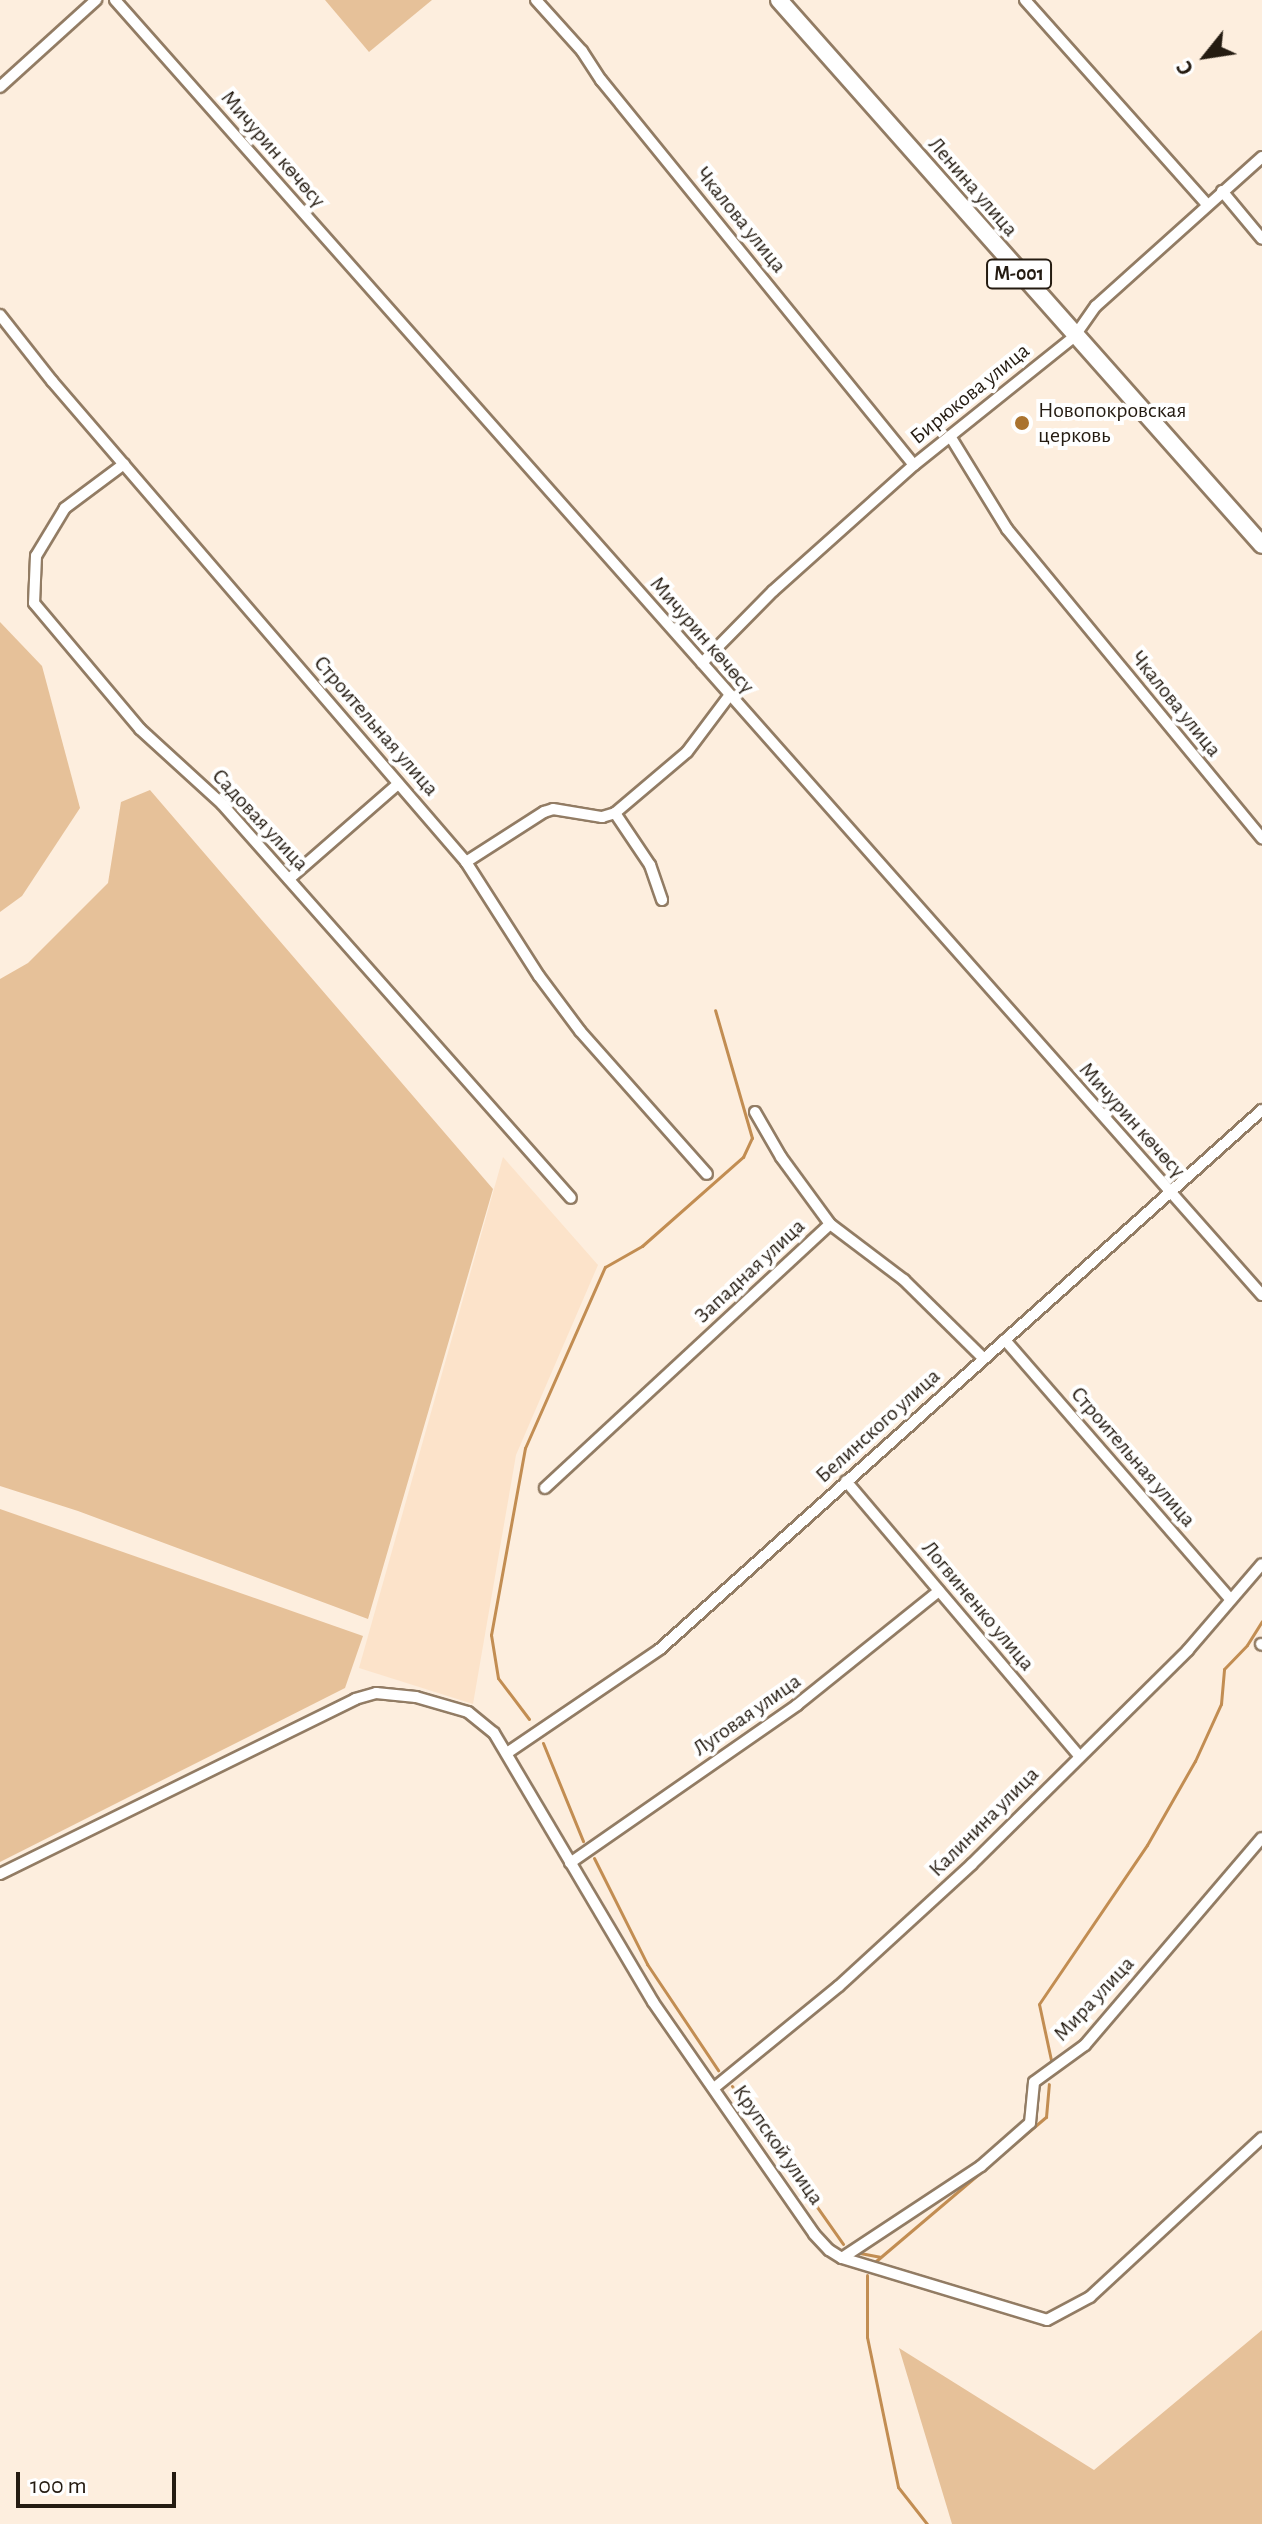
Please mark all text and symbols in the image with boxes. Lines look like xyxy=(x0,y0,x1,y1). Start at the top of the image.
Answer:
north arrow xyxy=(1166,16,1246,96)
text: С xyxy=(1173,57,1198,79)
street label: Мичурин көчөсү xyxy=(215,85,331,213)
street label: Ленина улица xyxy=(923,132,1023,242)
street label: Чкалова улица xyxy=(690,161,792,279)
road number: М-001 xyxy=(985,258,1053,290)
street label: Бирюкова улица xyxy=(905,338,1035,450)
place label: Новопокровская церковь xyxy=(1038,397,1186,448)
marker: Новопокровская церковь xyxy=(1013,414,1031,432)
street label: Мичурин көчөсү xyxy=(644,571,760,699)
street label: Чкалова улица xyxy=(1125,645,1227,763)
street label: Строительная улица xyxy=(308,650,444,802)
street label: Садовая улица xyxy=(206,763,314,877)
street label: Мичурин көчөсү xyxy=(1073,1057,1191,1183)
street label: Западная улица xyxy=(689,1213,811,1329)
street label: Белинского улица xyxy=(810,1363,946,1489)
street label: Строительная улица xyxy=(1065,1381,1201,1533)
street label: Логвиненко улица xyxy=(916,1536,1040,1676)
street label: Луговая улица xyxy=(688,1668,806,1762)
street label: Калинина улица xyxy=(923,1761,1045,1883)
street label: Мира улица xyxy=(1048,1951,1140,2047)
street label: Крупской улица xyxy=(727,2080,829,2210)
scale bar xyxy=(20,2456,180,2506)
text: 100 m xyxy=(30,2474,87,2498)

